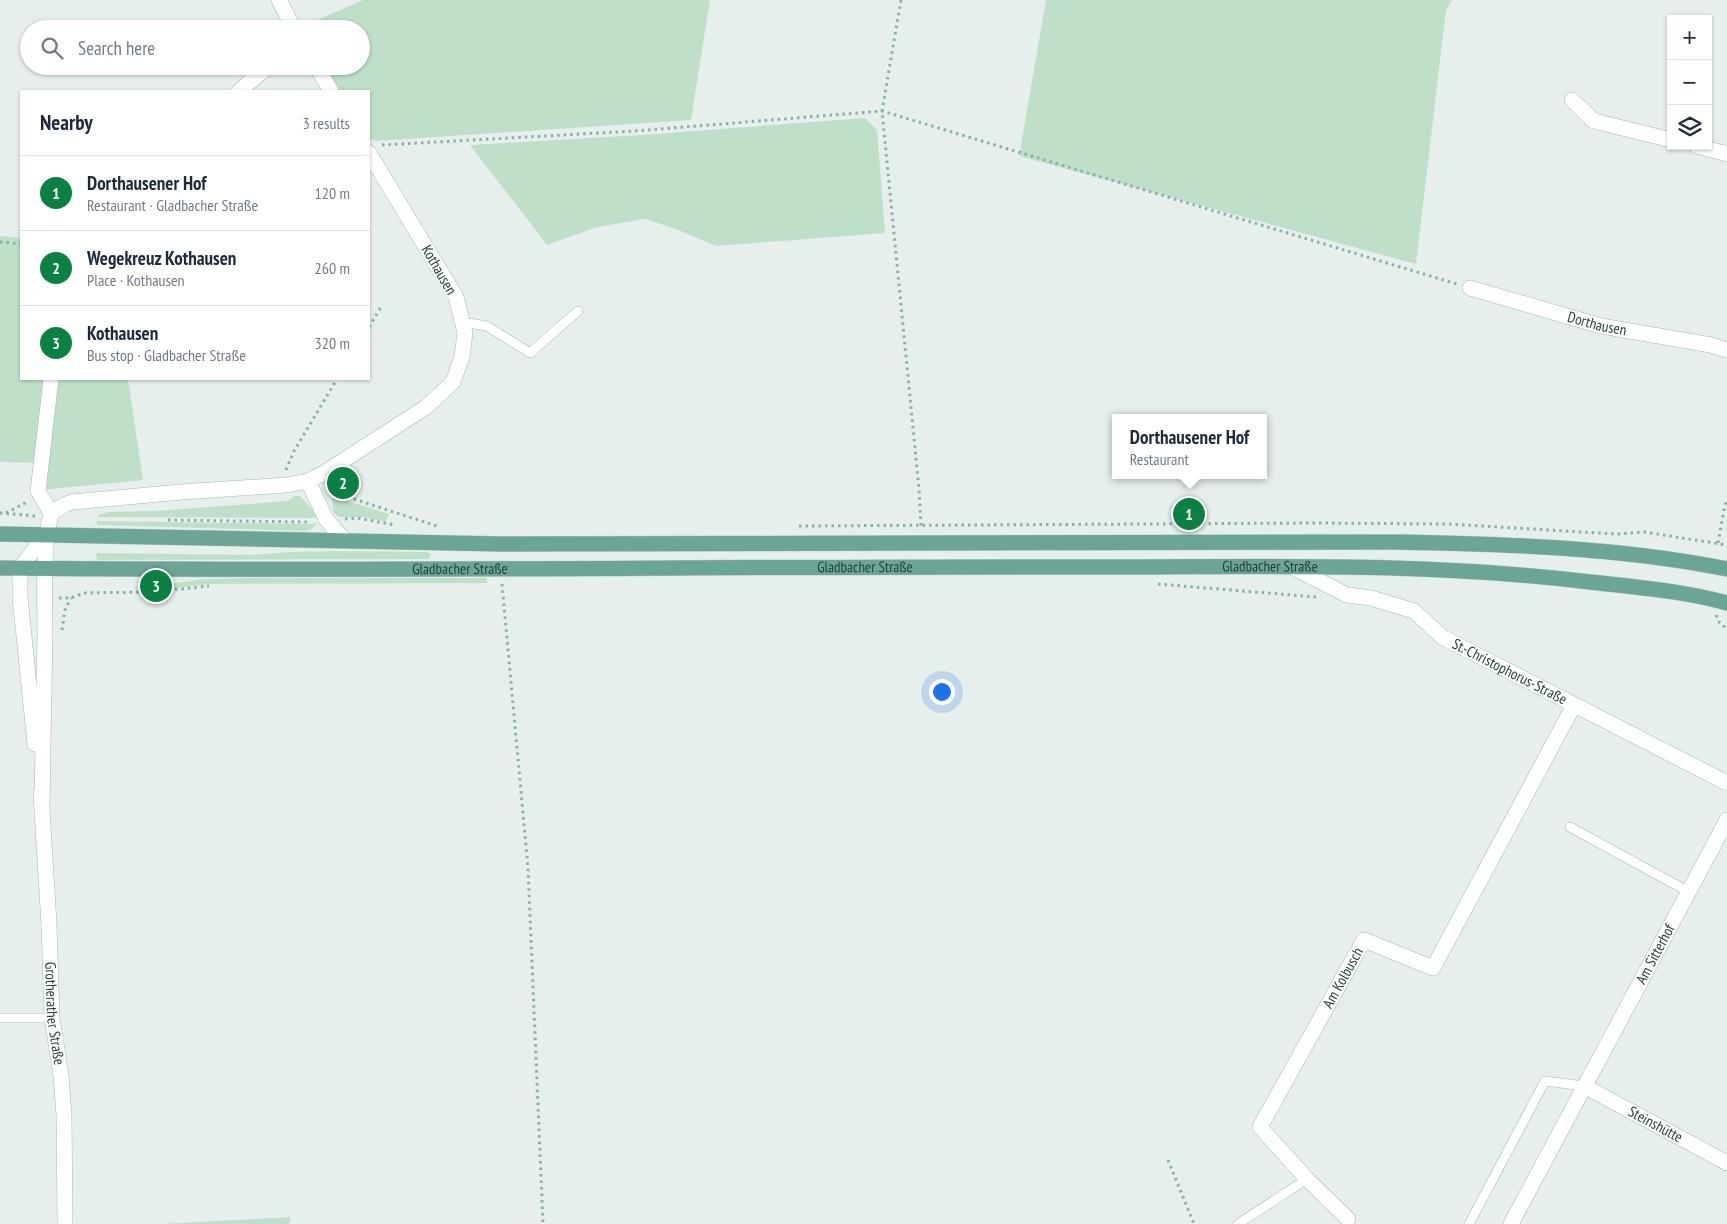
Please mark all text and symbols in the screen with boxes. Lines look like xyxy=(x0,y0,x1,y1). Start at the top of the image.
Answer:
map controls xyxy=(1667,15,1712,150)
button: + xyxy=(1667,15,1712,60)
search box xyxy=(20,20,370,75)
icon: search xyxy=(38,34,66,62)
text: Search here xyxy=(78,36,155,60)
button: − xyxy=(1667,60,1712,105)
button: layers xyxy=(1667,105,1712,150)
text: Nearby xyxy=(40,109,93,136)
text: 3 results xyxy=(303,113,350,133)
text: Dorthausener Hof xyxy=(87,171,206,195)
text: 1 xyxy=(52,183,60,203)
text: 120 m xyxy=(315,183,350,203)
text: Restaurant · Gladbacher Straße xyxy=(87,195,258,215)
street label: Kothausen xyxy=(418,241,461,298)
text: Wegekreuz Kothausen xyxy=(87,246,236,270)
text: 2 xyxy=(52,258,60,278)
text: 260 m xyxy=(315,258,350,278)
text: Place · Kothausen xyxy=(87,270,185,290)
street label: Dorthausen xyxy=(1565,307,1628,339)
text: Kothausen xyxy=(87,321,158,345)
text: 3 xyxy=(52,333,60,353)
text: 320 m xyxy=(315,333,350,353)
text: Bus stop · Gladbacher Straße xyxy=(87,345,246,365)
popup xyxy=(1112,414,1267,479)
text: Dorthausener Hof xyxy=(1130,425,1249,449)
text: Restaurant xyxy=(1130,449,1189,469)
pin: 2 xyxy=(327,464,359,502)
pin: 1 xyxy=(1173,495,1205,533)
street label: Gladbacher Straße xyxy=(1222,556,1318,576)
street label: Gladbacher Straße xyxy=(817,557,913,576)
street label: Gladbacher Straße xyxy=(412,559,508,578)
pin: 3 xyxy=(140,567,172,605)
street label: St.-Christophorus-Straße xyxy=(1449,634,1570,708)
your location xyxy=(929,679,955,705)
street label: Am Sitterhof xyxy=(1631,920,1679,987)
street label: Am Kolbusch xyxy=(1318,944,1367,1011)
street label: Grotherather Straße xyxy=(41,962,69,1066)
street label: Steinshütte xyxy=(1625,1102,1686,1146)

